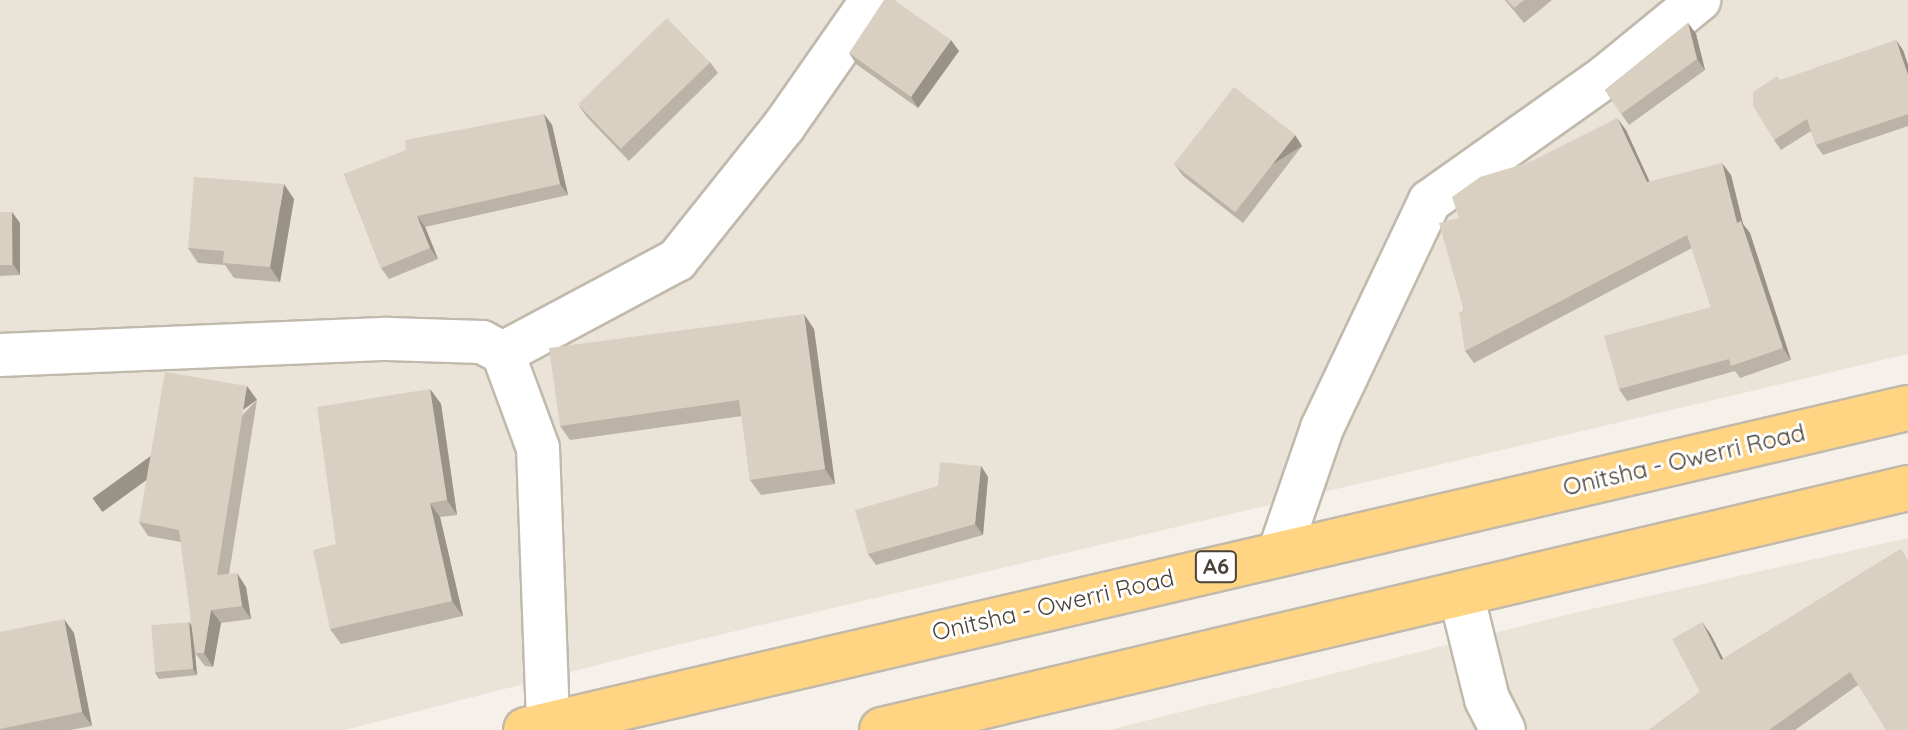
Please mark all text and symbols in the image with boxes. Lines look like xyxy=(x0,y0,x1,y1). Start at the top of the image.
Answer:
street label: Onitsha - Owerri Road xyxy=(1560,418,1808,502)
road number: A6 xyxy=(1194,549,1238,585)
street label: Onitsha - Owerri Road xyxy=(929,563,1177,647)

